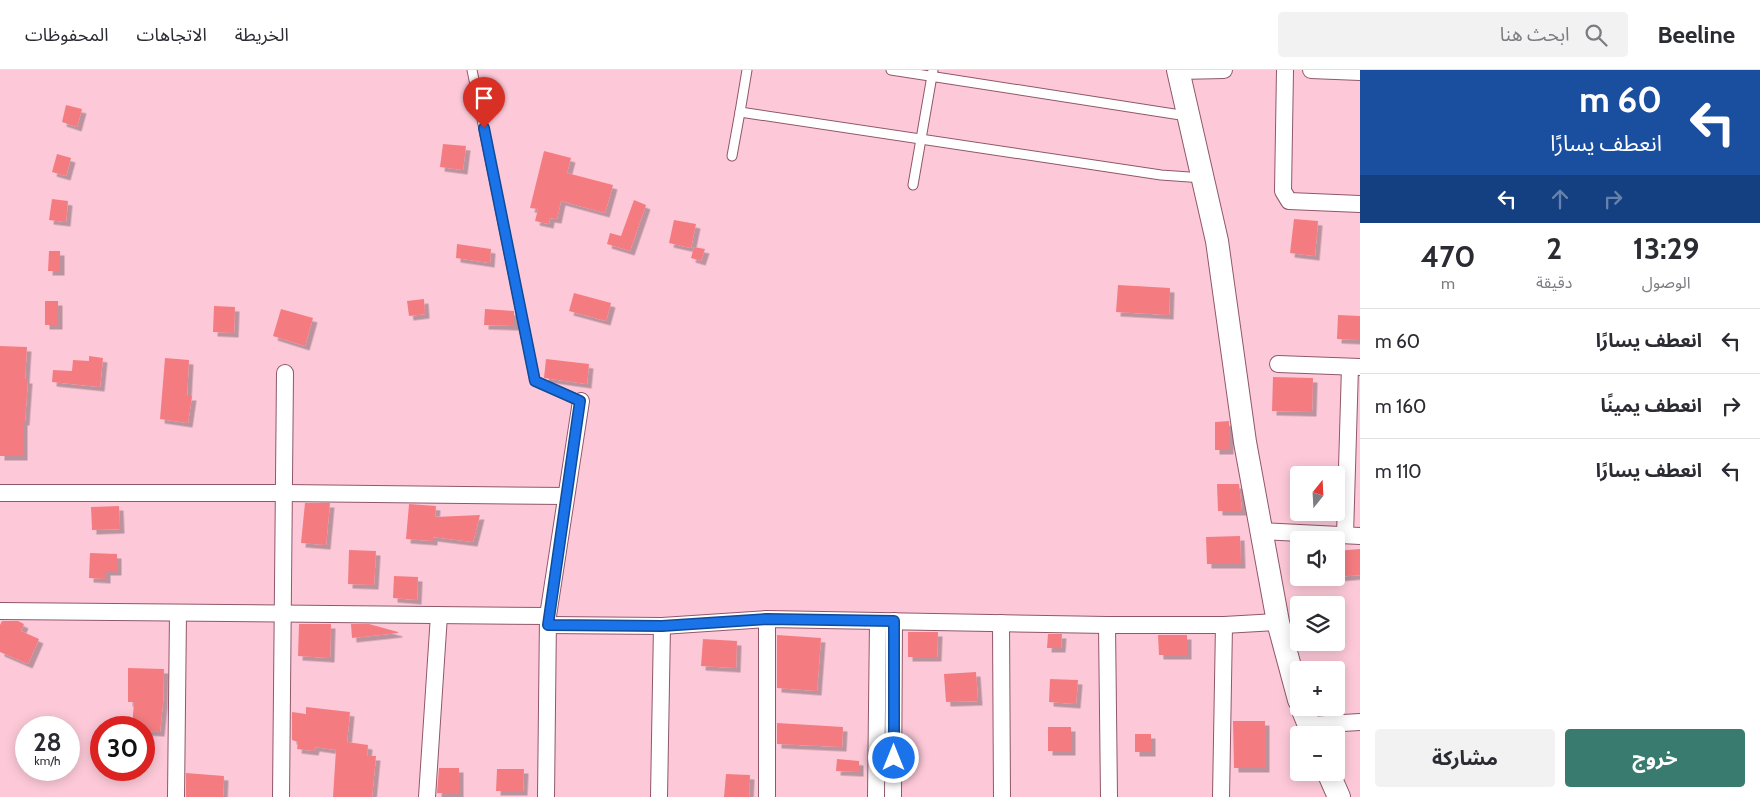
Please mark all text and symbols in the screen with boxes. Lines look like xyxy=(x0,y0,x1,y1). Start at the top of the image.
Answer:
search box xyxy=(1278,12,1628,57)
text: Beeline xyxy=(1658,20,1735,49)
icon: search xyxy=(1582,21,1610,49)
text: ابحث هنا xyxy=(1500,23,1570,46)
text: المحفوظات xyxy=(25,24,109,46)
text: الاتجاهات xyxy=(137,24,207,46)
text: الخريطة xyxy=(235,24,289,46)
pin xyxy=(463,77,505,128)
text: 60 m xyxy=(1579,78,1662,121)
icon: arrive xyxy=(470,84,498,112)
icon: left xyxy=(1680,90,1745,155)
text: انعطف يسارًا xyxy=(1550,130,1662,157)
icon: left xyxy=(1493,185,1521,213)
icon: ahead xyxy=(1546,185,1574,213)
icon: right xyxy=(1599,185,1627,213)
text: 2 xyxy=(1546,230,1562,267)
text: 13:29 xyxy=(1633,230,1699,267)
text: 470 xyxy=(1421,238,1475,275)
text: دقيقة xyxy=(1536,273,1572,292)
text: الوصول xyxy=(1642,273,1690,292)
text: m xyxy=(1441,274,1455,293)
icon: left xyxy=(1717,327,1745,355)
text: انعطف يسارًا xyxy=(1596,329,1702,352)
text: 60 m xyxy=(1375,330,1420,353)
icon: right xyxy=(1717,392,1745,420)
text: انعطف يمينًا xyxy=(1601,394,1702,417)
text: 160 m xyxy=(1375,395,1426,418)
icon: left xyxy=(1717,457,1745,485)
text: انعطف يسارًا xyxy=(1596,459,1702,482)
text: 110 m xyxy=(1375,460,1422,483)
north arrow xyxy=(1290,466,1345,521)
map controls xyxy=(1290,466,1345,781)
button: sound xyxy=(1290,531,1345,586)
button: layers xyxy=(1290,596,1345,651)
button: + xyxy=(1290,661,1345,716)
speed limit sign: 30 xyxy=(90,716,155,781)
button: − xyxy=(1290,726,1345,781)
text: 28 xyxy=(33,727,62,757)
button: مشاركة xyxy=(1375,729,1555,787)
button: خروج xyxy=(1565,729,1745,787)
position arrow xyxy=(867,731,919,783)
text: km/h xyxy=(34,753,61,768)

